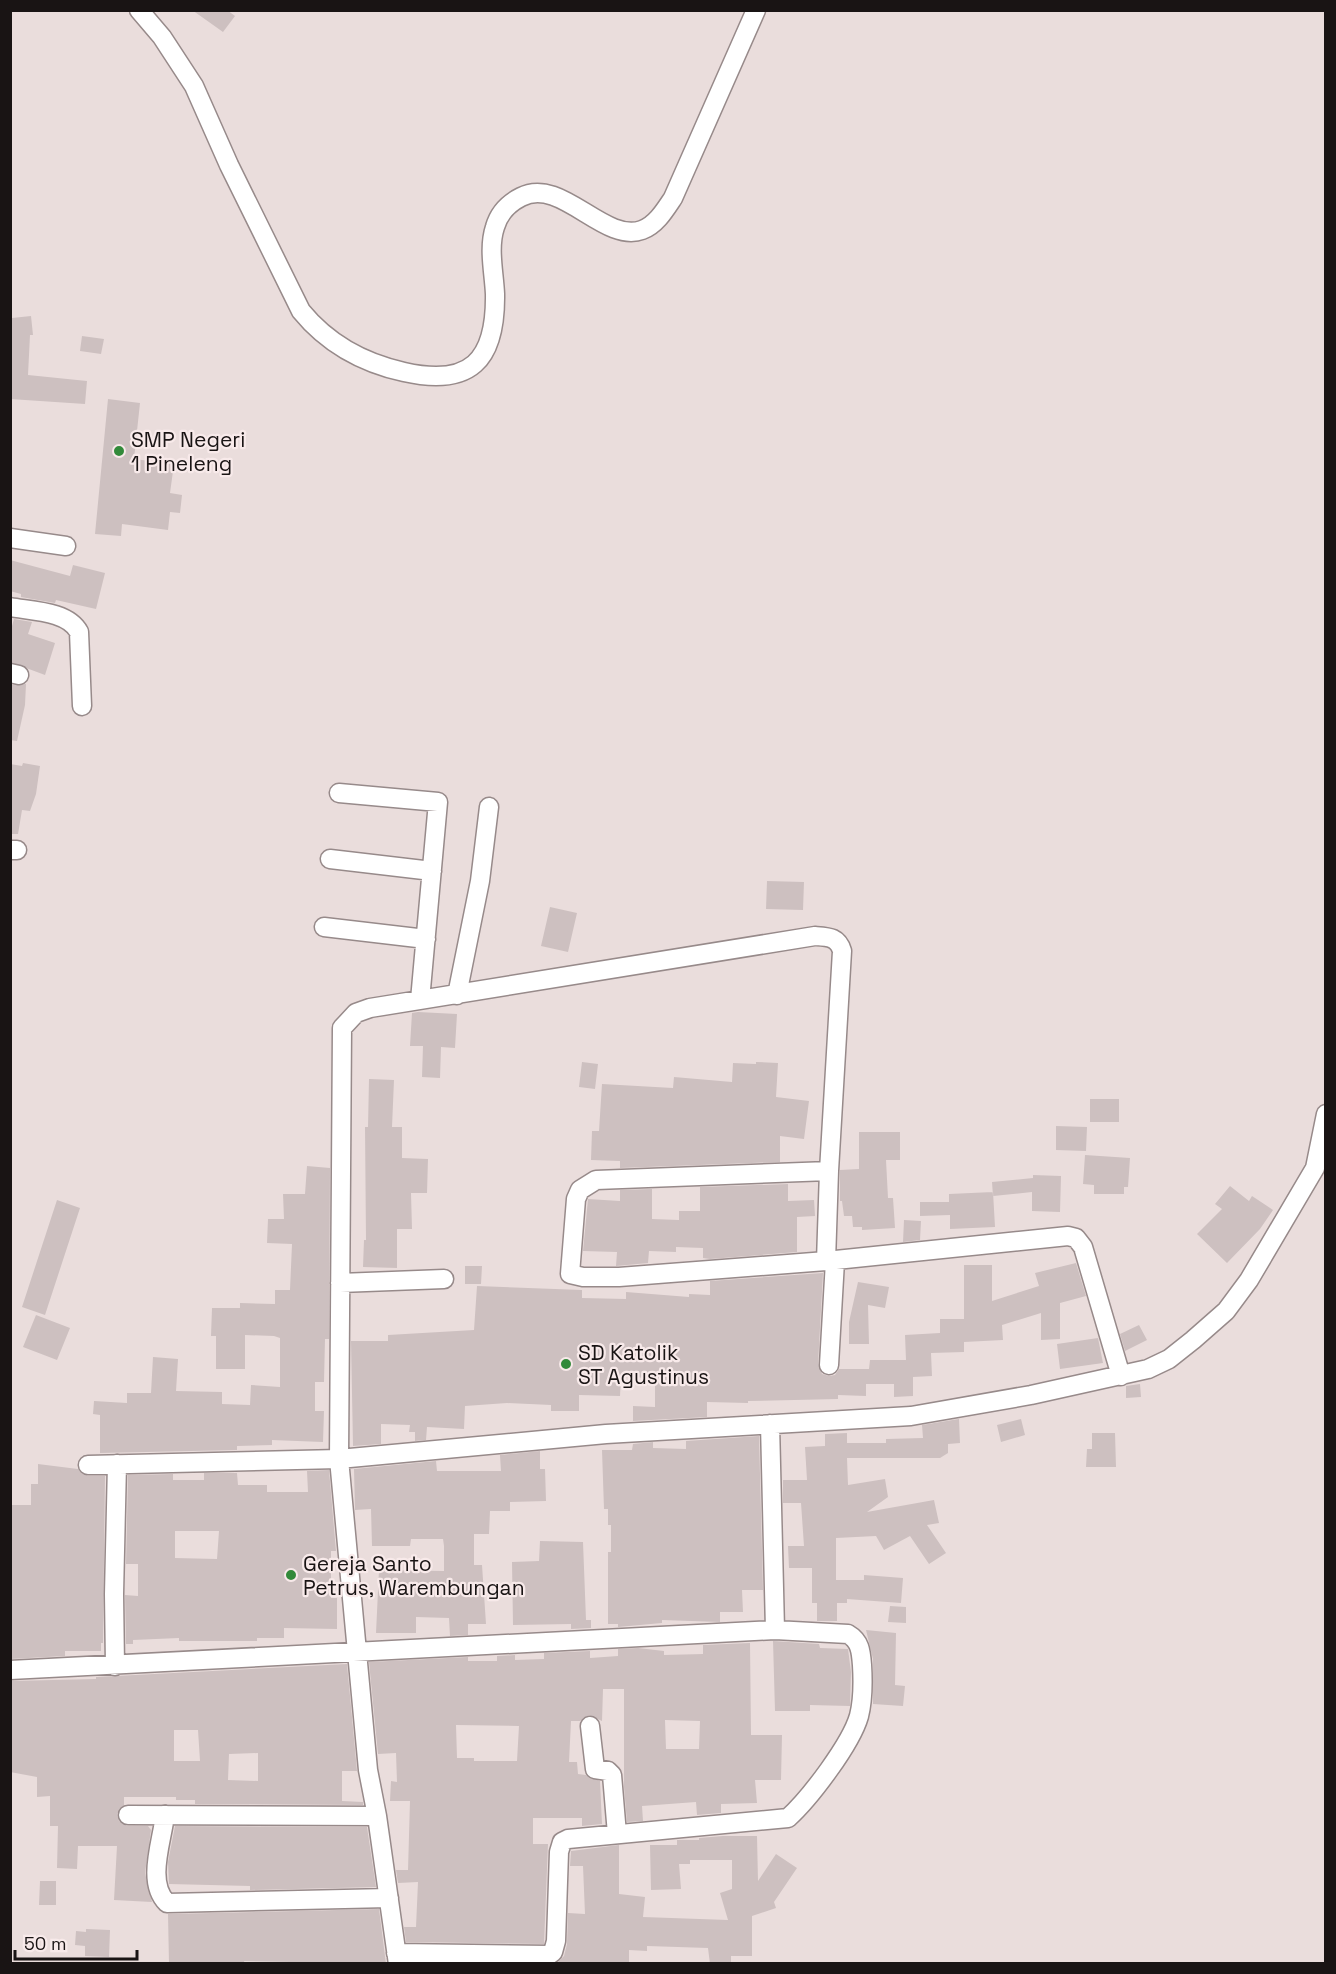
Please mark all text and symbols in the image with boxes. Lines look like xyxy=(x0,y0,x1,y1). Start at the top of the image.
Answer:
place label: SMP Negeri 1 Pineleng xyxy=(131,426,245,477)
marker: SMP Negeri 1 Pineleng xyxy=(112,444,126,458)
place label: SD Katolik ST Agustinus xyxy=(578,1339,709,1390)
marker: SD Katolik ST Agustinus xyxy=(559,1357,573,1371)
place label: Gereja Santo Petrus, Warembungan xyxy=(303,1550,525,1601)
marker: Gereja Santo Petrus, Warembungan xyxy=(284,1568,298,1582)
scale bar xyxy=(15,1923,136,1961)
text: 50 m xyxy=(24,1932,66,1955)

